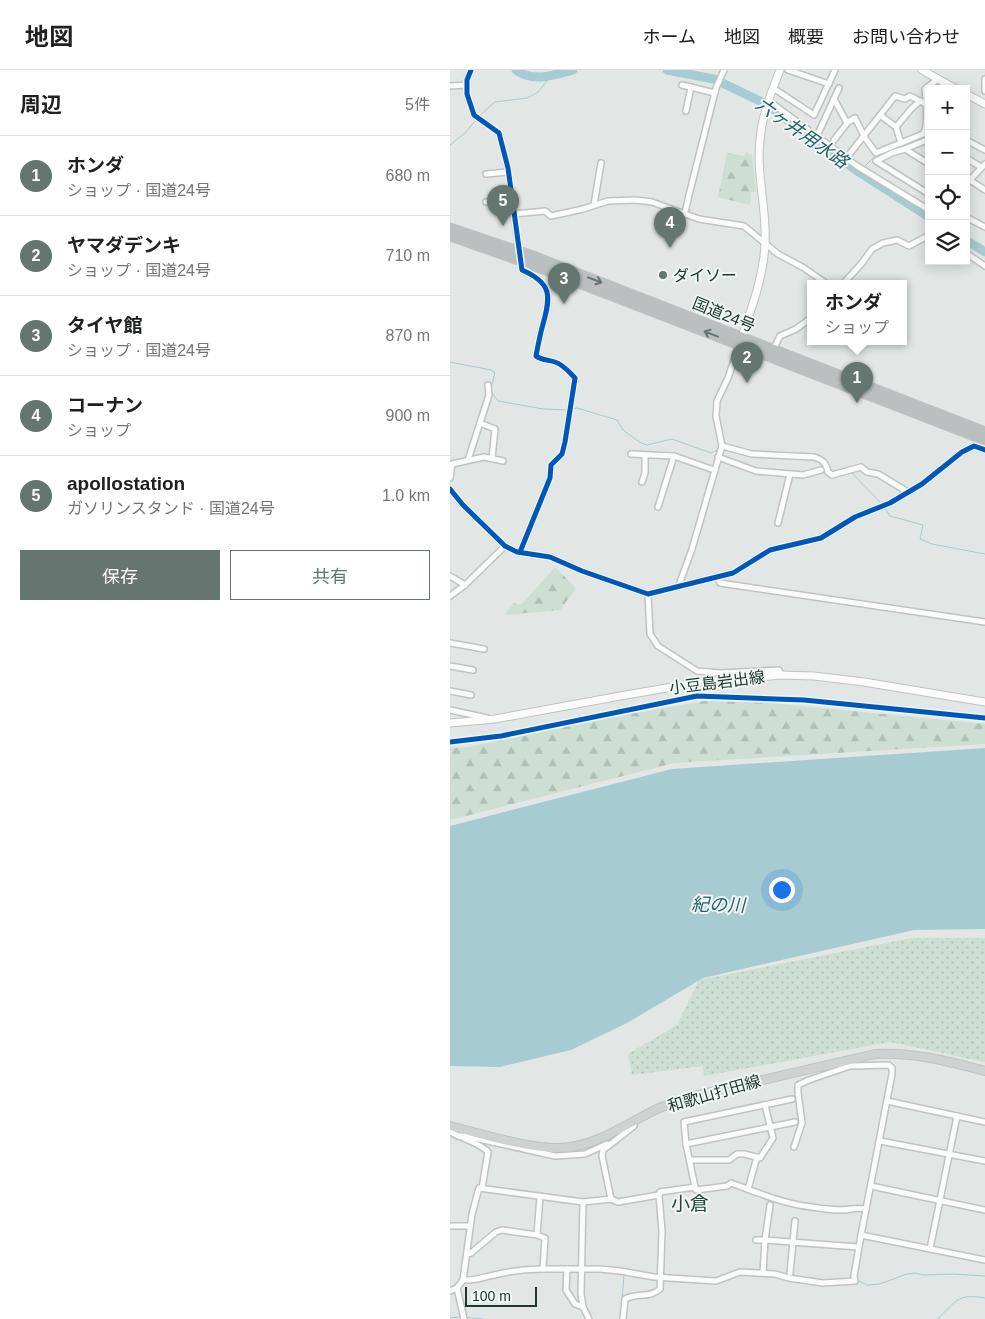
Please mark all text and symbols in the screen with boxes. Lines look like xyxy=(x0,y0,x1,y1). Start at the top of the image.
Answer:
text: 地図 xyxy=(25,23,73,50)
text: ホーム xyxy=(643,27,696,47)
text: 地図 xyxy=(724,27,760,47)
text: 概要 xyxy=(788,27,824,47)
text: お問い合わせ xyxy=(852,27,960,47)
map controls xyxy=(925,85,970,265)
button: + xyxy=(925,85,970,130)
text: 周辺 xyxy=(20,93,62,116)
water label: 六ヶ井用水路 xyxy=(752,94,854,173)
text: 5件 xyxy=(405,96,430,113)
button: − xyxy=(925,130,970,175)
text: ホンダ xyxy=(67,155,124,176)
text: 1 xyxy=(32,167,40,184)
text: 680 m xyxy=(386,167,430,184)
button: locate xyxy=(925,175,970,220)
text: ショップ · 国道24号 xyxy=(67,182,211,199)
pin: 5 xyxy=(487,185,519,226)
pin: 4 xyxy=(654,207,686,248)
button: layers xyxy=(925,220,970,265)
text: ヤマダデンキ xyxy=(67,235,181,256)
text: 2 xyxy=(32,247,40,264)
text: 710 m xyxy=(386,247,430,264)
text: ショップ · 国道24号 xyxy=(67,262,211,279)
pin: 3 xyxy=(548,263,580,304)
place label: ダイソー xyxy=(673,267,737,284)
marker: ダイソー xyxy=(657,269,669,281)
one-way arrow xyxy=(586,276,602,285)
popup xyxy=(807,280,907,345)
text: ホンダ xyxy=(825,292,882,313)
street label: 国道24号 xyxy=(690,294,758,335)
text: タイヤ館 xyxy=(67,315,142,336)
text: ショップ xyxy=(825,319,889,336)
text: 3 xyxy=(32,327,40,344)
text: 870 m xyxy=(386,327,430,344)
one-way arrow xyxy=(704,329,719,338)
text: ショップ · 国道24号 xyxy=(67,342,211,359)
pin: 2 xyxy=(731,342,763,383)
pin: 1 xyxy=(841,362,873,403)
text: コーナン xyxy=(67,395,143,416)
text: 4 xyxy=(32,407,40,424)
text: 900 m xyxy=(386,407,430,424)
text: ショップ xyxy=(67,422,131,439)
text: apollostation xyxy=(67,473,185,494)
text: 5 xyxy=(32,487,40,504)
text: 1.0 km xyxy=(382,487,430,504)
text: ガソリンスタンド · 国道24号 xyxy=(67,500,275,517)
button: 保存 xyxy=(20,550,220,600)
button: 共有 xyxy=(230,550,430,600)
street label: 小豆島岩出線 xyxy=(668,668,766,697)
your location xyxy=(769,877,795,903)
water label: 紀の川 xyxy=(691,895,747,916)
street label: 和歌山打田線 xyxy=(666,1072,763,1115)
district label: 小倉 xyxy=(671,1193,709,1214)
scale bar xyxy=(465,1284,538,1307)
text: 100 m xyxy=(472,1288,511,1304)

